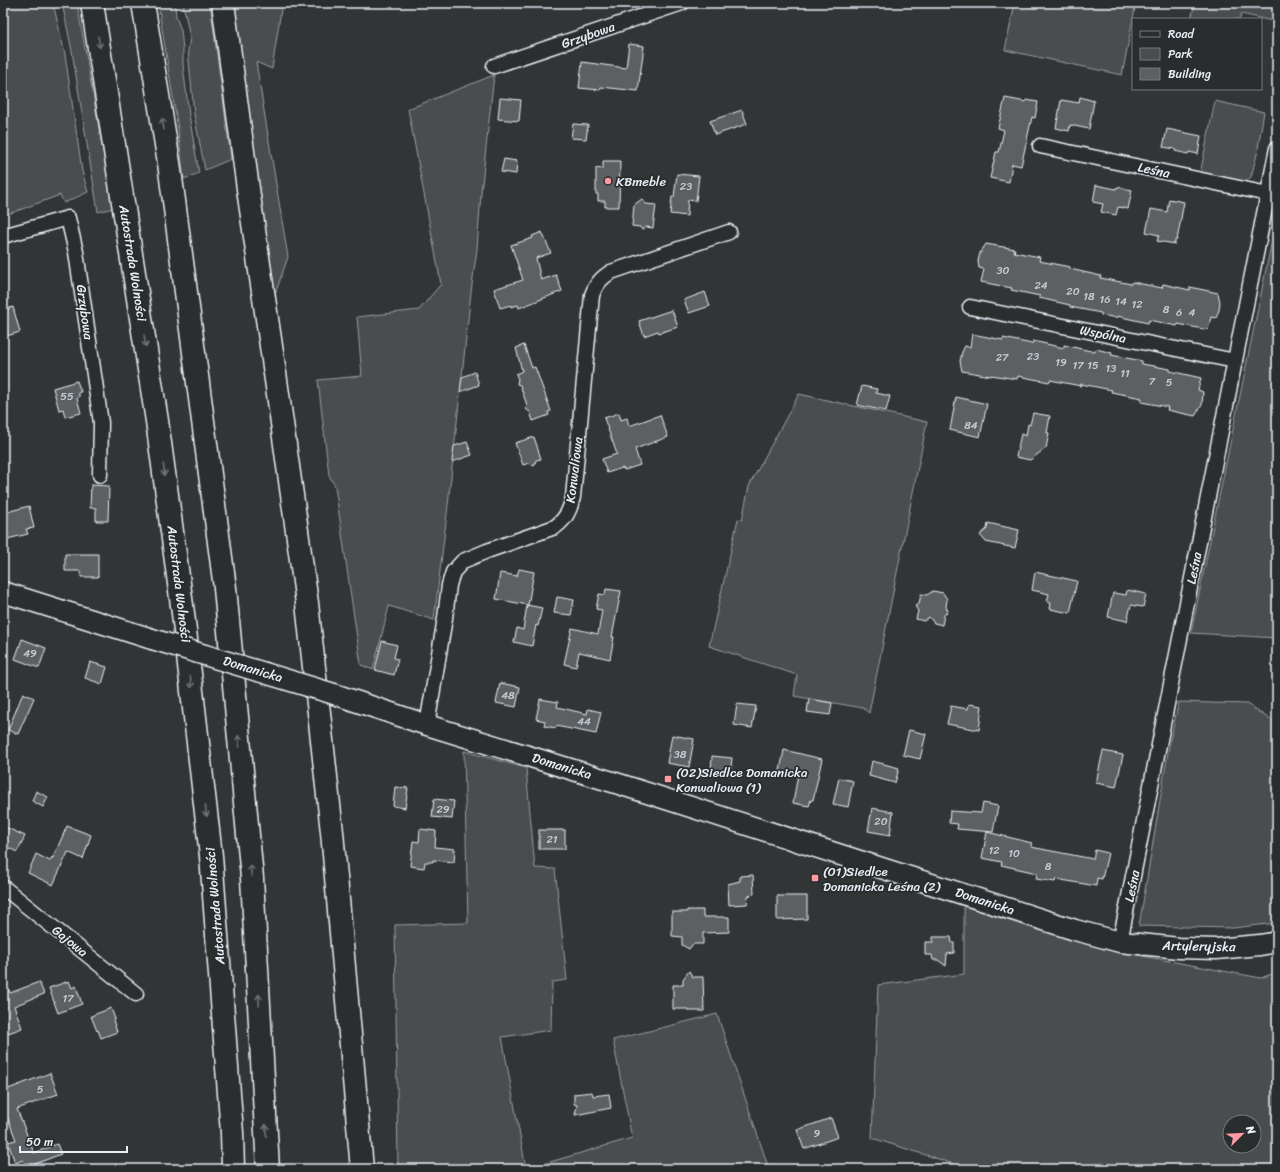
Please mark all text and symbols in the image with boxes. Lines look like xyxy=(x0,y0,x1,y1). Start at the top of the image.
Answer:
street label: Grzybowa xyxy=(558,15,618,55)
legend xyxy=(1132,18,1262,90)
text: Road xyxy=(1168,23,1195,45)
one-way arrow xyxy=(95,35,103,48)
text: Park xyxy=(1168,43,1193,65)
text: Building xyxy=(1168,63,1211,85)
one-way arrow xyxy=(158,118,166,131)
street label: Leśna xyxy=(1136,155,1173,185)
place label: KBmeble xyxy=(616,170,667,193)
marker: KBmeble xyxy=(603,176,613,186)
house number: 23 xyxy=(680,177,692,196)
street label: Autostrada Wolności xyxy=(112,202,154,323)
house number: 30 xyxy=(997,261,1010,280)
house number: 24 xyxy=(1034,276,1048,295)
house number: 20 xyxy=(1066,282,1080,301)
street label: Grzybowa xyxy=(70,283,100,342)
house number: 18 xyxy=(1083,287,1095,306)
house number: 16 xyxy=(1100,290,1110,309)
house number: 14 xyxy=(1115,292,1127,311)
house number: 12 xyxy=(1131,295,1143,314)
house number: 8 xyxy=(1163,300,1170,319)
house number: 6 xyxy=(1176,303,1182,322)
house number: 4 xyxy=(1189,303,1196,322)
street label: Wspólna xyxy=(1078,318,1129,350)
one-way arrow xyxy=(141,334,149,347)
house number: 23 xyxy=(1027,347,1039,366)
house number: 27 xyxy=(996,348,1009,367)
house number: 19 xyxy=(1055,353,1067,372)
house number: 17 xyxy=(1073,356,1084,375)
house number: 15 xyxy=(1087,356,1099,375)
house number: 13 xyxy=(1106,359,1116,378)
house number: 11 xyxy=(1120,364,1130,383)
house number: 7 xyxy=(1149,372,1156,391)
house number: 5 xyxy=(1166,373,1173,392)
house number: 55 xyxy=(60,387,74,406)
house number: 84 xyxy=(964,416,978,435)
street label: Konwaliowa xyxy=(559,435,590,504)
one-way arrow xyxy=(160,463,168,476)
street label: Autostrada Wolności xyxy=(160,523,198,644)
street label: Leśna xyxy=(1180,550,1208,586)
house number: 49 xyxy=(23,644,37,663)
street label: Domanicka xyxy=(220,649,286,689)
one-way arrow xyxy=(187,675,195,688)
house number: 48 xyxy=(501,686,515,705)
house number: 44 xyxy=(577,712,591,731)
one-way arrow xyxy=(235,735,243,748)
house number: 38 xyxy=(674,745,687,764)
street label: Domanicka xyxy=(529,746,595,786)
place label: (02)Siedlce Domanicka Konwaliowa (1) xyxy=(676,761,808,799)
marker: (02)Siedlce Domanicka Konwaliowa (1) xyxy=(663,774,673,784)
house number: 29 xyxy=(436,800,450,819)
one-way arrow xyxy=(202,804,210,817)
house number: 20 xyxy=(874,812,888,831)
house number: 21 xyxy=(546,830,558,849)
house number: 12 xyxy=(988,841,1000,860)
house number: 10 xyxy=(1008,844,1020,863)
street label: Autostrada Wolności xyxy=(198,846,232,967)
house number: 8 xyxy=(1045,857,1052,876)
place label: (01)Siedlce Domanicka Leśna (2) xyxy=(823,860,941,898)
one-way arrow xyxy=(247,864,255,877)
street label: Leśna xyxy=(1118,868,1146,904)
marker: (01)Siedlce Domanicka Leśna (2) xyxy=(810,873,820,883)
street label: Domanicka xyxy=(952,881,1018,922)
street label: Gajowa xyxy=(47,919,94,963)
street label: Artyleryjska xyxy=(1161,934,1236,958)
house number: 17 xyxy=(63,989,74,1008)
one-way arrow xyxy=(255,994,262,1007)
house number: 5 xyxy=(37,1080,44,1099)
north arrow xyxy=(1222,1114,1262,1154)
text: N xyxy=(1240,1122,1261,1138)
one-way arrow xyxy=(262,1124,270,1137)
house number: 9 xyxy=(814,1124,821,1143)
scale bar xyxy=(20,1128,127,1154)
text: 50 m xyxy=(26,1131,53,1153)

